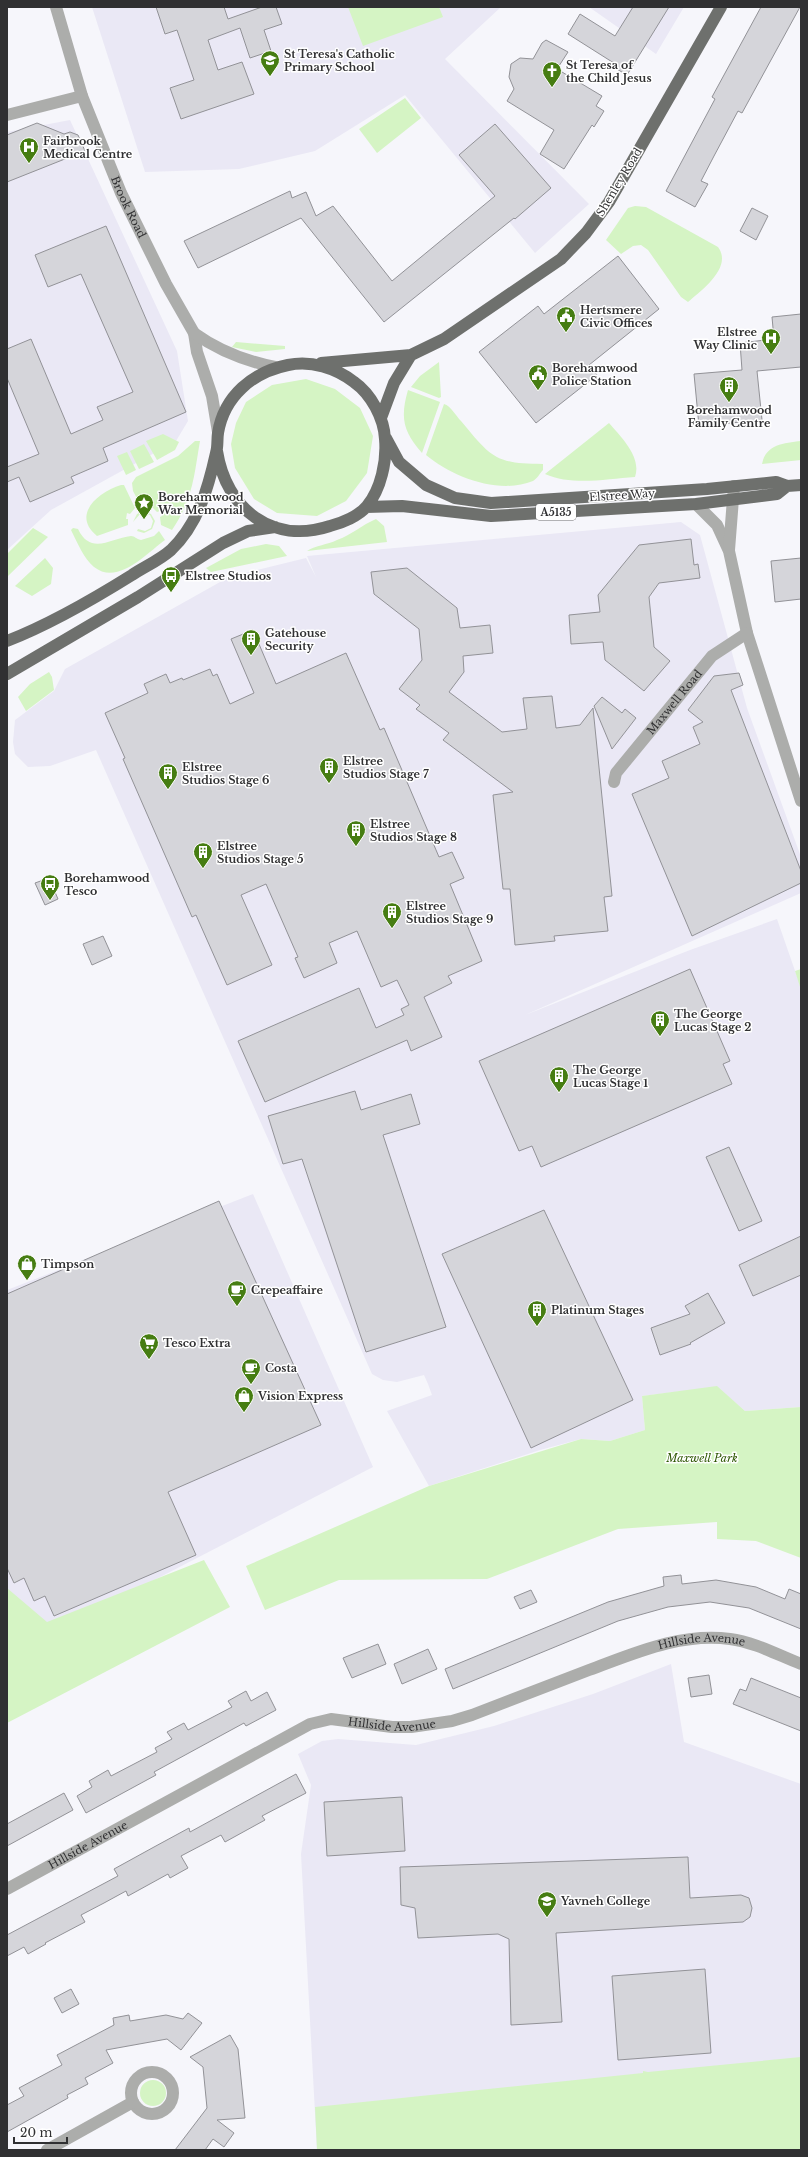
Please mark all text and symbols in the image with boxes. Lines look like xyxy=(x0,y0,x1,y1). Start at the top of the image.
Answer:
place label: St Teresa's Catholic Primary School xyxy=(284,47,395,74)
school or university icon: St Teresa's Catholic Primary School xyxy=(259,49,281,77)
place label: St Teresa of the Child Jesus xyxy=(566,58,652,85)
church icon: St Teresa of the Child Jesus xyxy=(541,60,563,88)
place label: Fairbrook Medical Centre xyxy=(43,134,133,161)
hospital icon: Fairbrook Medical Centre xyxy=(18,136,40,164)
street label: Shenley Road xyxy=(593,145,645,219)
street label: Brook Road xyxy=(108,174,149,241)
place label: Hertsmere Civic Offices xyxy=(580,303,653,330)
public building icon: Hertsmere Civic Offices xyxy=(555,305,577,333)
place label: Elstree Way Clinic xyxy=(693,325,758,352)
hospital icon: Elstree Way Clinic xyxy=(760,327,782,355)
place label: Borehamwood Police Station xyxy=(552,361,638,388)
public building icon: Borehamwood Police Station xyxy=(527,363,549,391)
building icon: Borehamwood Family Centre xyxy=(718,375,740,403)
place label: Borehamwood Family Centre xyxy=(686,403,772,430)
street label: Elstree Way xyxy=(589,486,655,504)
place label: Borehamwood War Memorial xyxy=(157,490,244,517)
place icon: Borehamwood War Memorial xyxy=(133,492,155,520)
road number: A5135 xyxy=(536,504,576,520)
bus stop icon: Elstree Studios xyxy=(160,565,182,593)
place label: Elstree Studios xyxy=(185,569,271,583)
place label: Gatehouse Security xyxy=(265,626,327,653)
building icon: Gatehouse Security xyxy=(240,628,262,656)
street label: Maxwell Road xyxy=(643,666,705,737)
place label: Elstree Studios Stage 7 xyxy=(343,754,429,781)
building icon: Elstree Studios Stage 7 xyxy=(318,756,340,784)
place label: Elstree Studios Stage 6 xyxy=(182,760,269,787)
building icon: Elstree Studios Stage 6 xyxy=(157,762,179,790)
place label: Elstree Studios Stage 8 xyxy=(370,817,457,844)
building icon: Elstree Studios Stage 8 xyxy=(345,819,367,847)
place label: Elstree Studios Stage 5 xyxy=(217,839,304,866)
building icon: Elstree Studios Stage 5 xyxy=(192,841,214,869)
place label: Borehamwood Tesco xyxy=(64,871,150,898)
bus stop icon: Borehamwood Tesco xyxy=(39,873,61,901)
place label: Elstree Studios Stage 9 xyxy=(406,899,493,926)
building icon: Elstree Studios Stage 9 xyxy=(381,901,403,929)
place label: The George Lucas Stage 2 xyxy=(674,1007,752,1034)
building icon: The George Lucas Stage 2 xyxy=(649,1009,671,1037)
place label: The George Lucas Stage 1 xyxy=(573,1063,648,1090)
building icon: The George Lucas Stage 1 xyxy=(548,1065,570,1093)
shop icon: Timpson xyxy=(16,1253,38,1281)
place label: Timpson xyxy=(41,1257,94,1271)
cafe icon: Crepeaffaire xyxy=(226,1279,248,1307)
place label: Crepeaffaire xyxy=(251,1283,324,1297)
building icon: Platinum Stages xyxy=(526,1299,548,1327)
place label: Platinum Stages xyxy=(551,1303,644,1317)
supermarket icon: Tesco Extra xyxy=(138,1332,160,1360)
place label: Tesco Extra xyxy=(163,1336,231,1350)
cafe icon: Costa xyxy=(240,1357,262,1385)
place label: Costa xyxy=(265,1361,298,1375)
shop icon: Vision Express xyxy=(233,1385,255,1413)
place label: Vision Express xyxy=(257,1389,343,1403)
park label: Maxwell Park xyxy=(665,1451,738,1465)
street label: Hillside Avenue xyxy=(656,1631,747,1653)
street label: Hillside Avenue xyxy=(347,1714,437,1734)
street label: Hillside Avenue xyxy=(46,1818,130,1872)
school or university icon: Yavneh College xyxy=(536,1890,558,1918)
place label: Yavneh College xyxy=(560,1894,651,1908)
scale bar xyxy=(14,2119,67,2145)
text: 20 m xyxy=(20,2125,52,2140)

